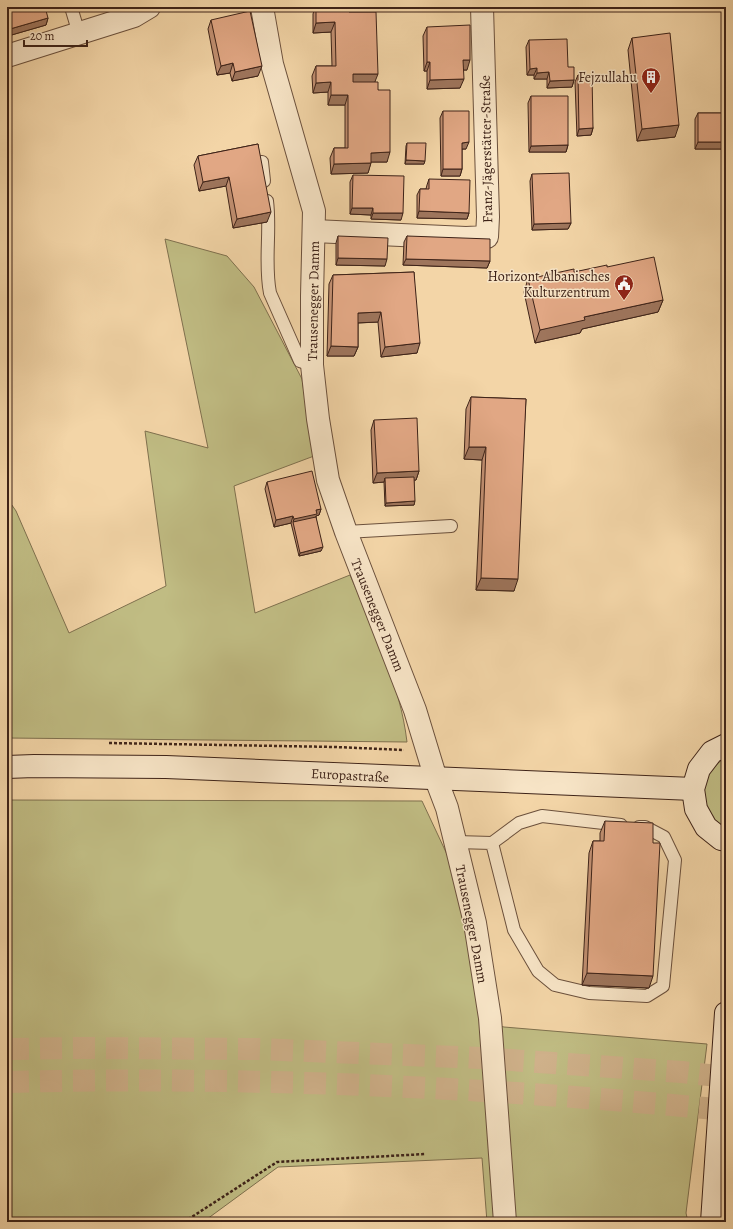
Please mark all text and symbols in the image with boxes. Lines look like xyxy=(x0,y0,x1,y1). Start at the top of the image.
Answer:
scale bar xyxy=(24,22,87,48)
text: 20 m xyxy=(30,28,54,44)
building icon: Fejzullahu xyxy=(640,66,662,94)
place label: Fejzullahu xyxy=(578,68,637,87)
street label: Franz-Jägerstätter-Straße xyxy=(476,75,497,223)
street label: Trausenegger Damm xyxy=(303,240,324,361)
place label: Horizont Albanisches Kulturzentrum xyxy=(487,267,610,302)
public building icon: Horizont Albanisches Kulturzentrum xyxy=(613,273,635,301)
street label: Trausenegger Damm xyxy=(346,556,409,675)
street label: Europastraße xyxy=(310,764,390,787)
street label: Trausenegger Damm xyxy=(451,863,492,985)

